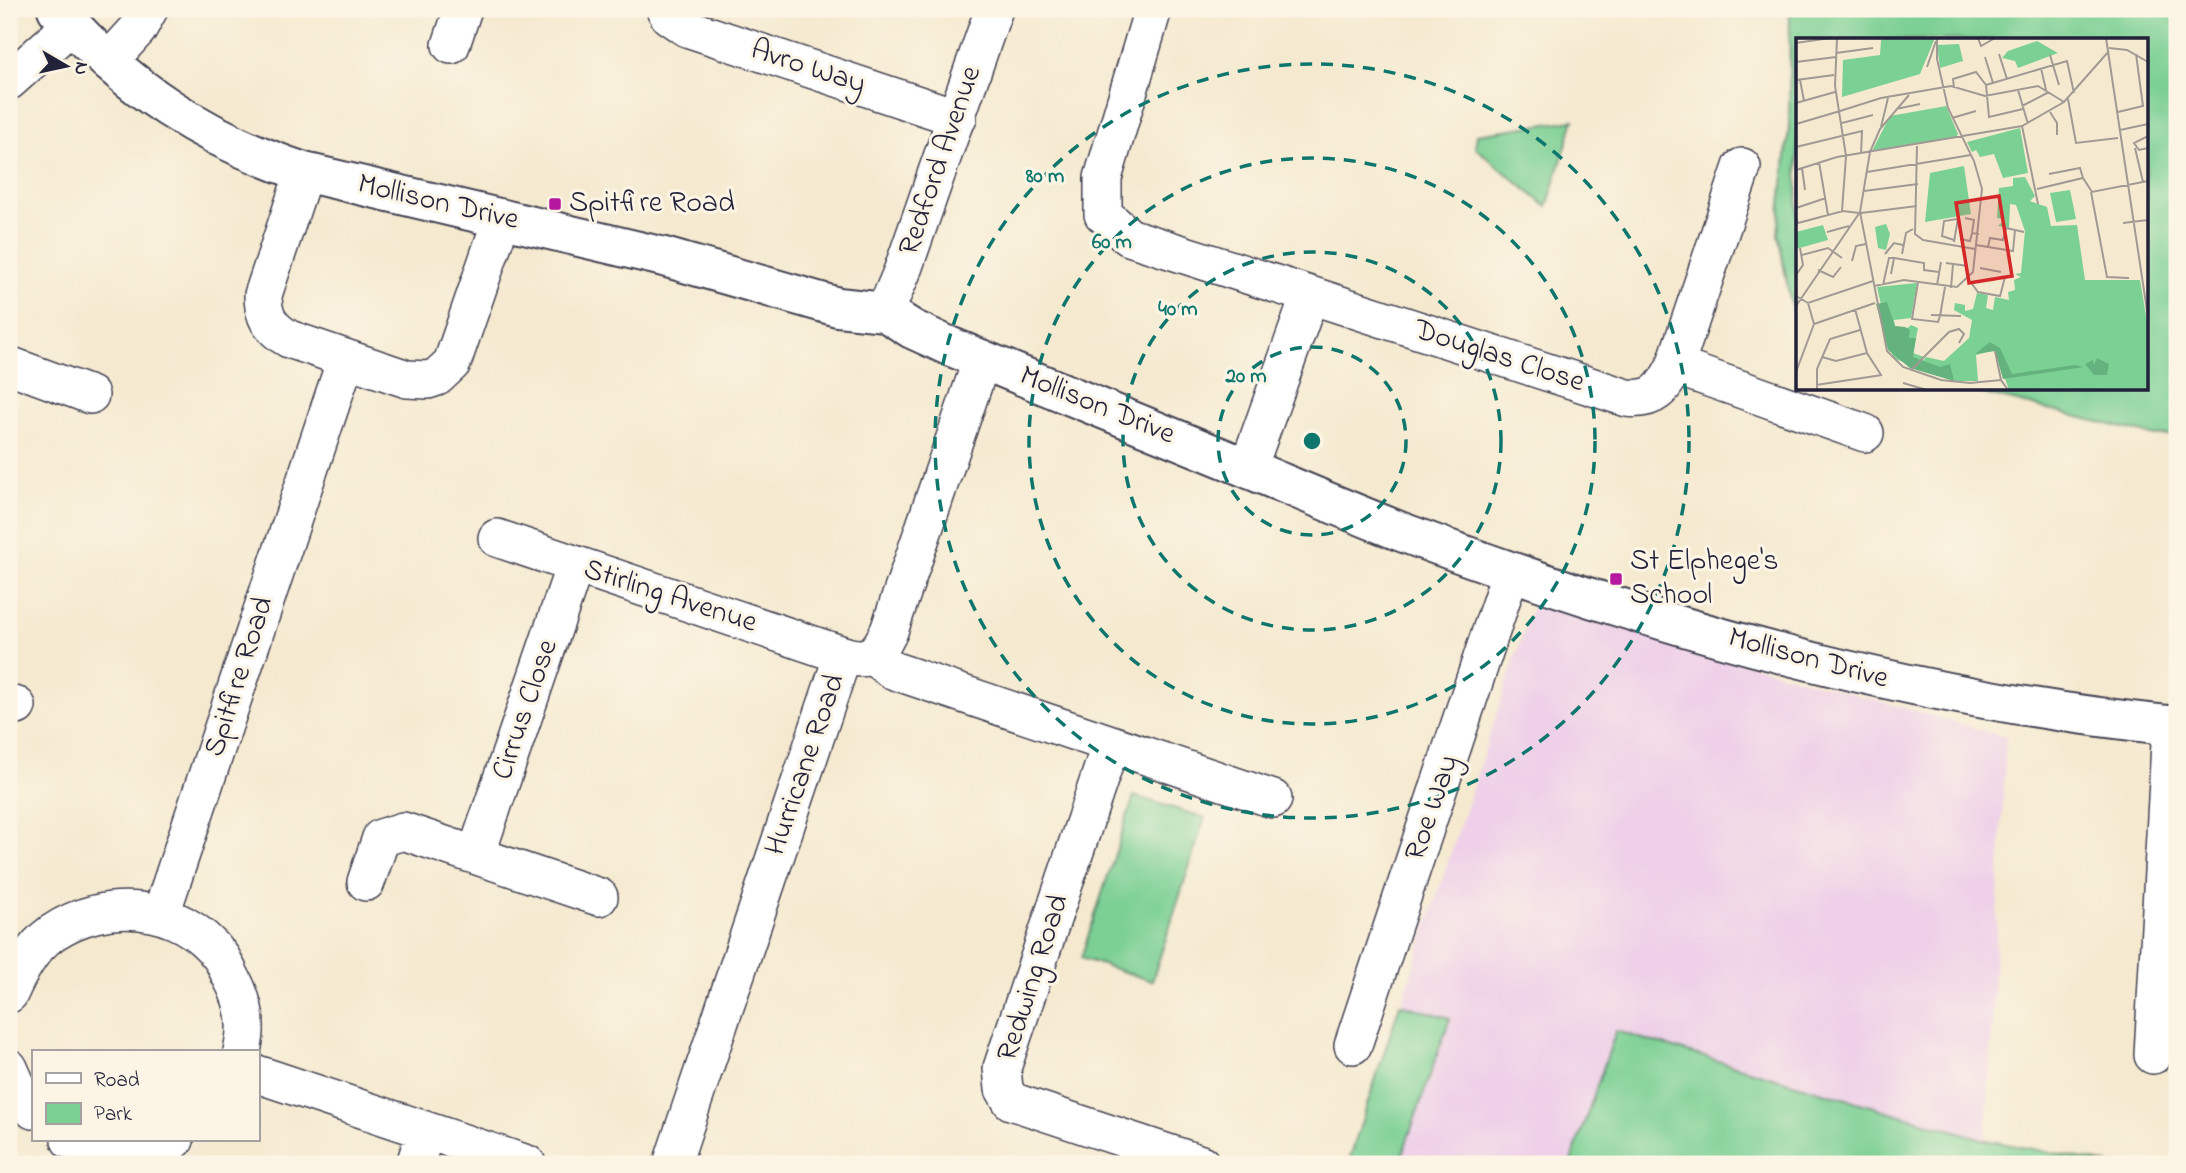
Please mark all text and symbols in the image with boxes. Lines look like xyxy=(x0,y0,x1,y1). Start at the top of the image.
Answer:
street label: Avro Way xyxy=(745,29,871,107)
north arrow xyxy=(32,32,102,102)
inset map xyxy=(1796,38,2148,390)
text: N xyxy=(66,60,95,77)
street label: Redford Avenue xyxy=(888,60,994,262)
text: 80 m xyxy=(1025,162,1064,192)
street label: Mollison Drive xyxy=(353,163,523,243)
place label: Spitfire Road xyxy=(569,182,735,226)
marker: Spitfire Road xyxy=(547,196,563,212)
text: 60 m xyxy=(1092,228,1132,258)
text: 40 m xyxy=(1158,295,1198,325)
street label: Douglas Close xyxy=(1407,308,1590,405)
street label: Mollison Drive xyxy=(1013,355,1182,457)
text: 20 m xyxy=(1224,362,1267,392)
centre of rings xyxy=(1300,429,1324,453)
place label: St Elphege's School xyxy=(1630,540,1779,618)
street label: Stirling Avenue xyxy=(578,548,763,646)
marker: St Elphege's School xyxy=(1608,571,1624,587)
street label: Spitfire Road xyxy=(193,591,287,763)
street label: Mollison Drive xyxy=(1723,617,1894,702)
street label: Cirrus Close xyxy=(481,633,571,786)
street label: Hurricane Road xyxy=(754,668,858,862)
street label: Roe Way xyxy=(1394,749,1472,867)
street label: Redwing Road xyxy=(986,889,1082,1067)
legend xyxy=(32,1050,259,1142)
text: Road xyxy=(94,1066,140,1096)
text: Park xyxy=(94,1100,133,1130)

